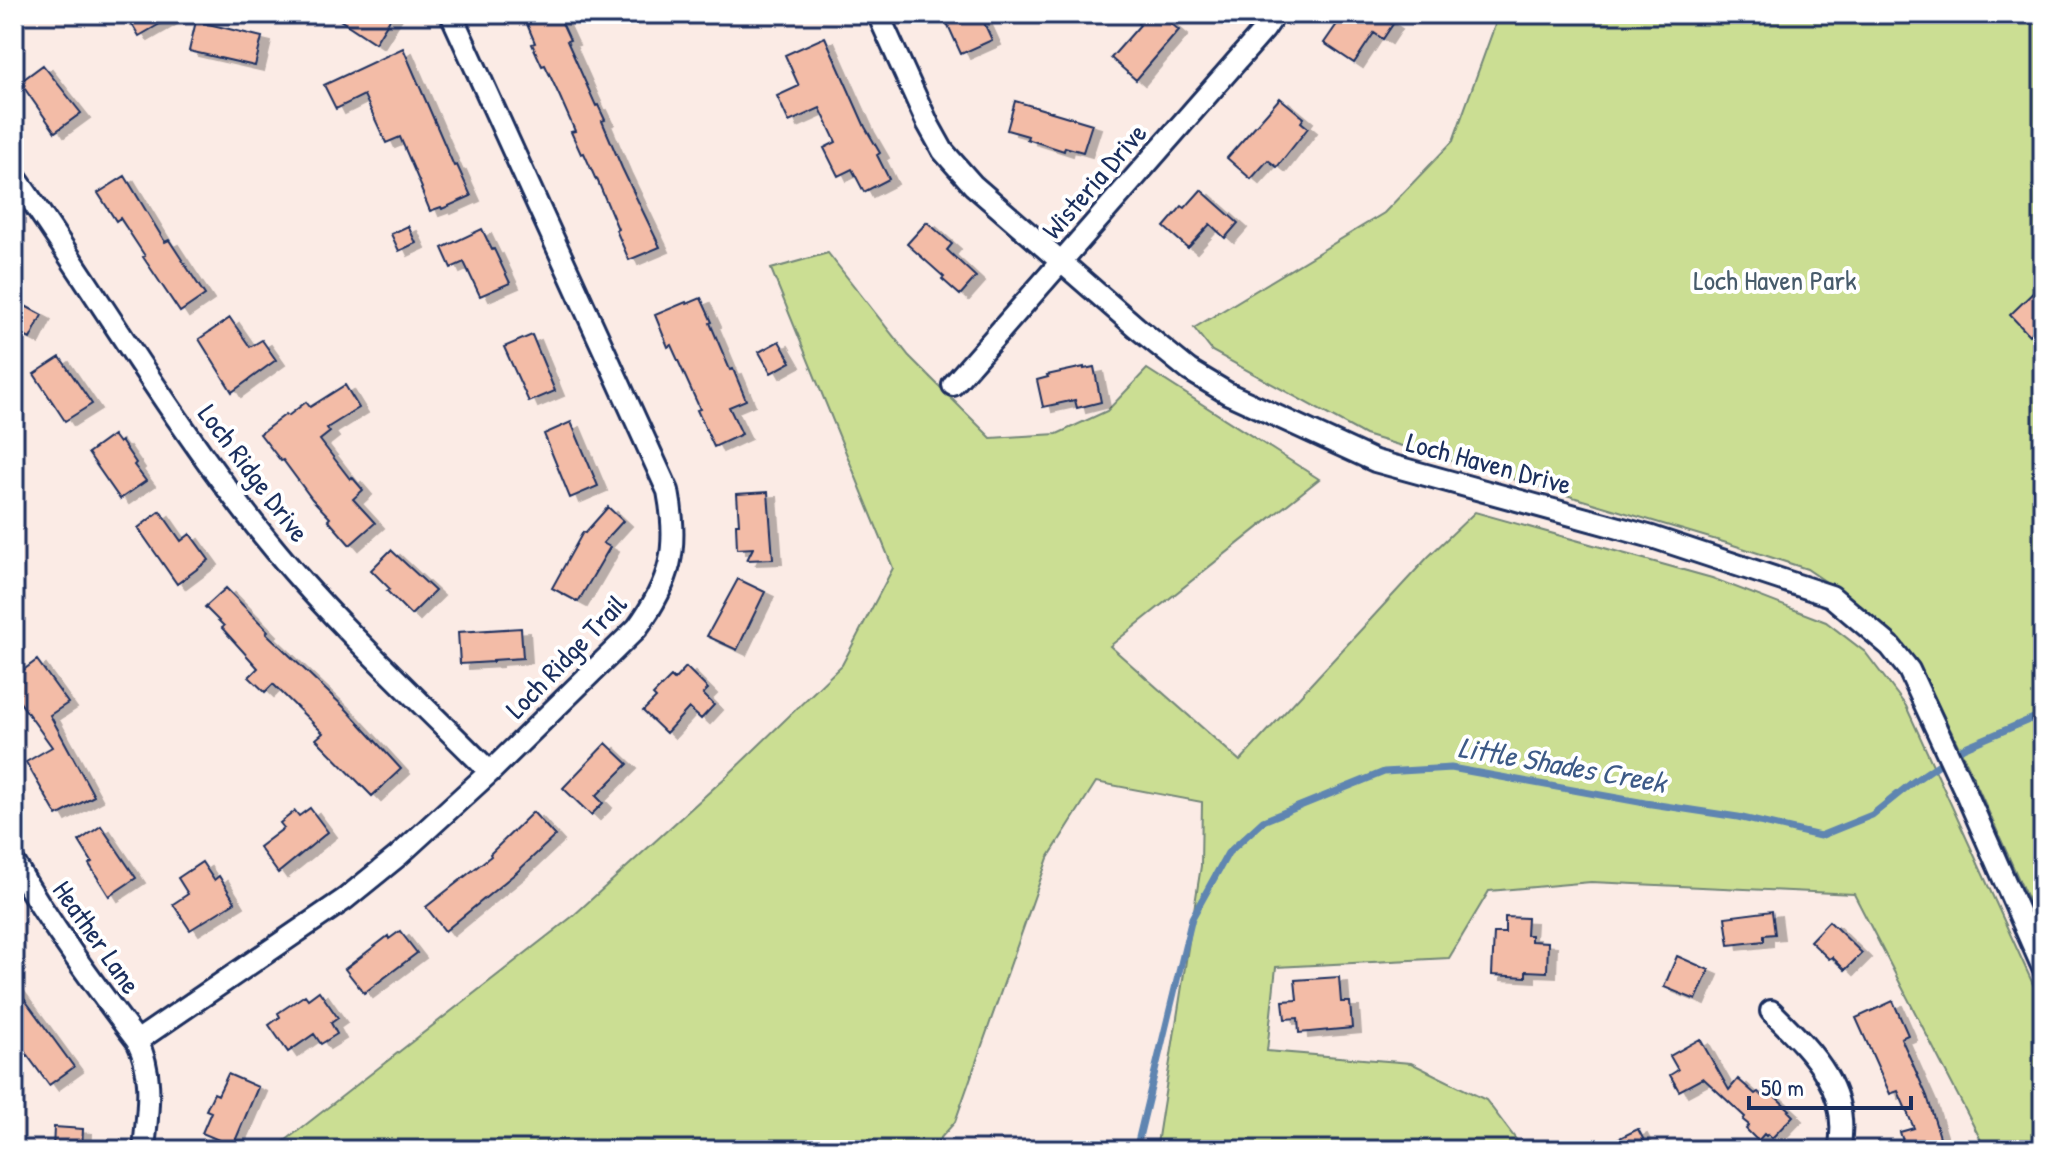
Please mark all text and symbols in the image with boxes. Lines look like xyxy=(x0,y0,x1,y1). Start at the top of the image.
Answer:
street label: Wisteria Drive xyxy=(1033,115,1155,247)
park label: Loch Haven Park xyxy=(1693,261,1857,299)
street label: Loch Ridge Drive xyxy=(190,396,318,550)
street label: Loch Haven Drive xyxy=(1402,423,1576,503)
street label: Loch Ridge Trail xyxy=(497,585,635,726)
water label: Little Shades Creek xyxy=(1455,726,1671,802)
street label: Heather Lane xyxy=(44,873,150,1001)
scale bar xyxy=(1749,1060,1911,1110)
text: 50 m xyxy=(1761,1071,1804,1103)

